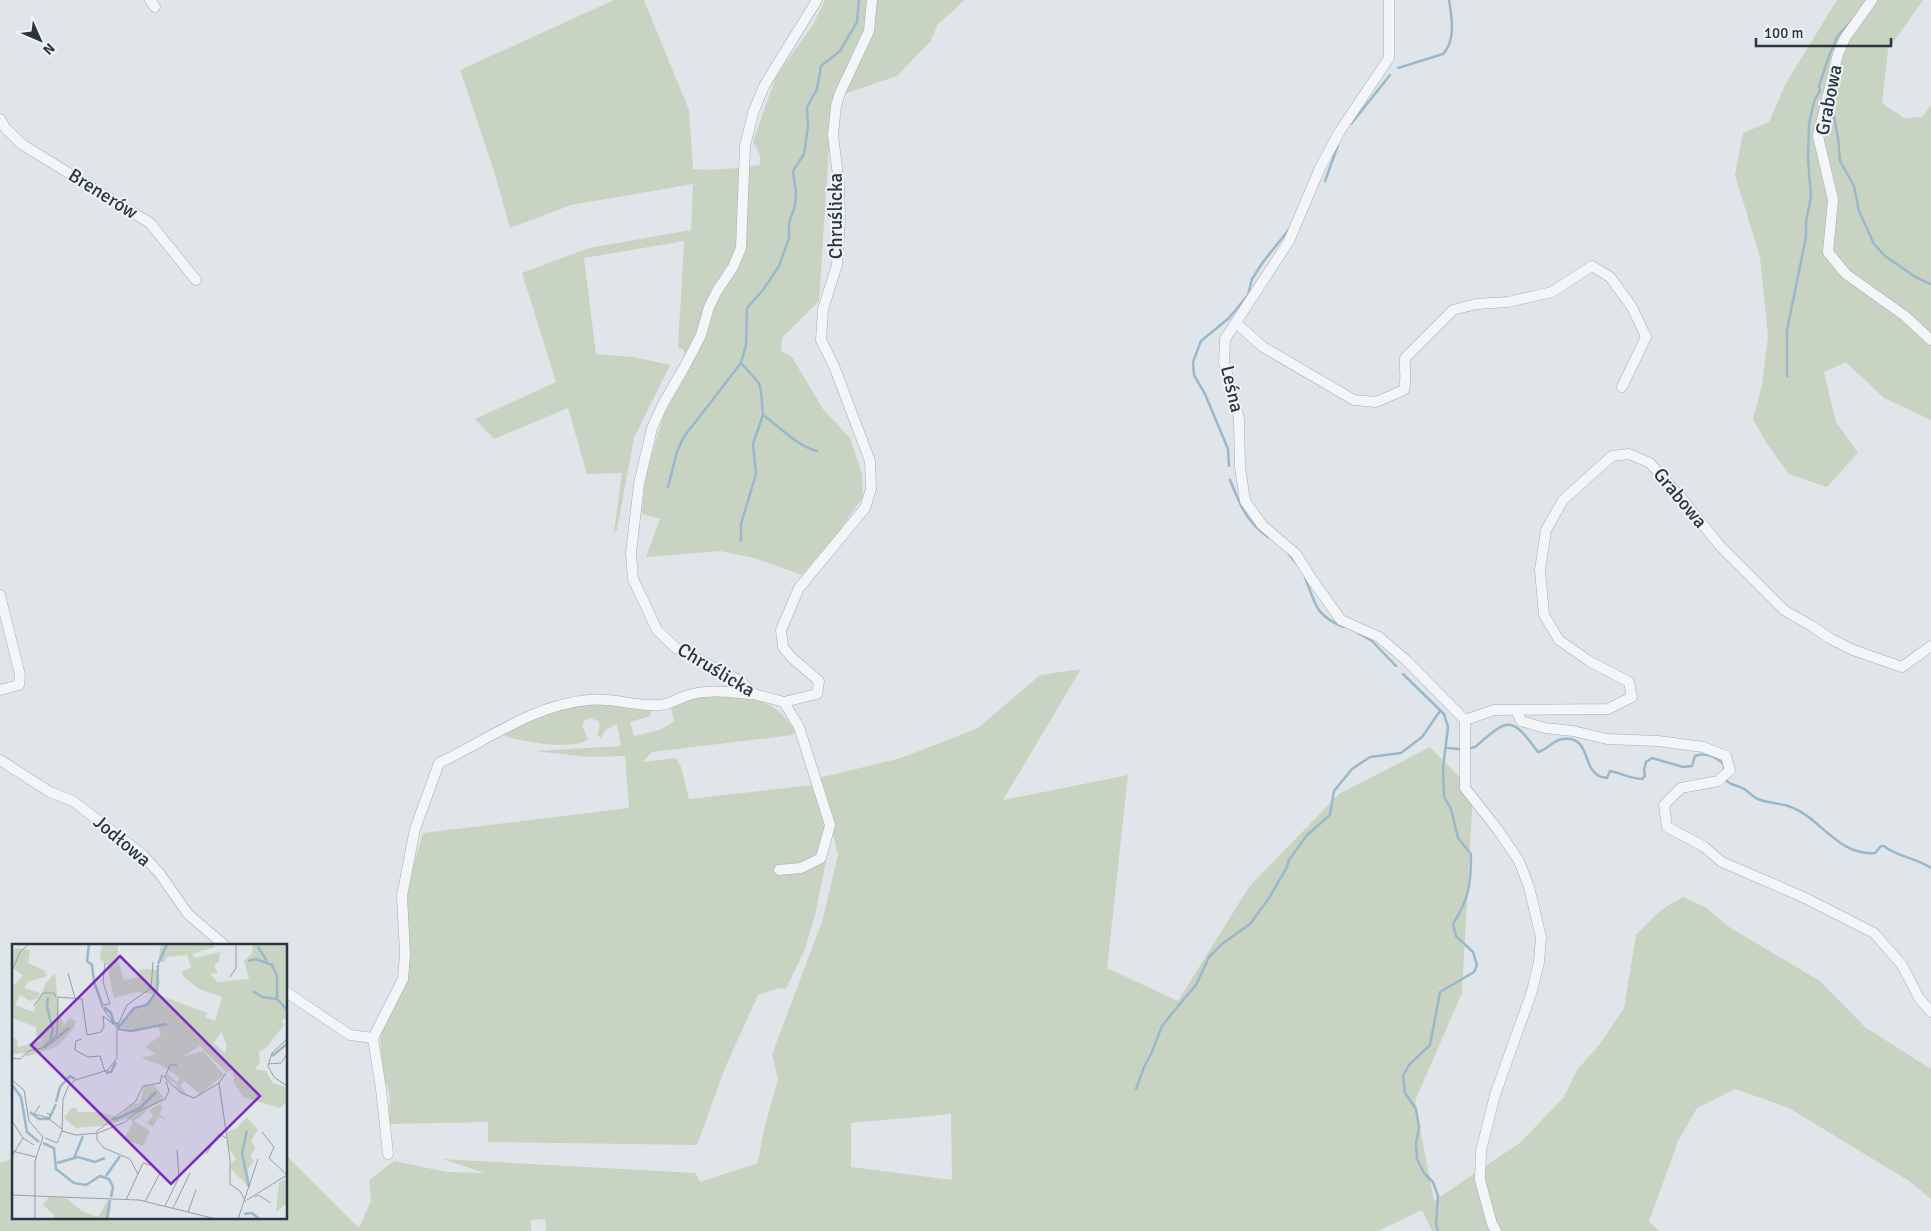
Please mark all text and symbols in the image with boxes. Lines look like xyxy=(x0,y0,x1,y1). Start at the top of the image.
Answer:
north arrow xyxy=(15,15,65,65)
scale bar xyxy=(1756,15,1891,47)
text: 100 m xyxy=(1764,24,1804,42)
text: N xyxy=(39,39,58,58)
street label: Grabowa xyxy=(1810,63,1848,137)
street label: Brenerów xyxy=(64,163,142,225)
street label: Chruślicka xyxy=(824,173,848,259)
street label: Leśna xyxy=(1215,363,1249,415)
street label: Grabowa xyxy=(1648,463,1712,533)
street label: Chruślicka xyxy=(673,637,759,703)
street label: Jodłowa xyxy=(88,810,156,872)
inset map xyxy=(12,944,288,1218)

